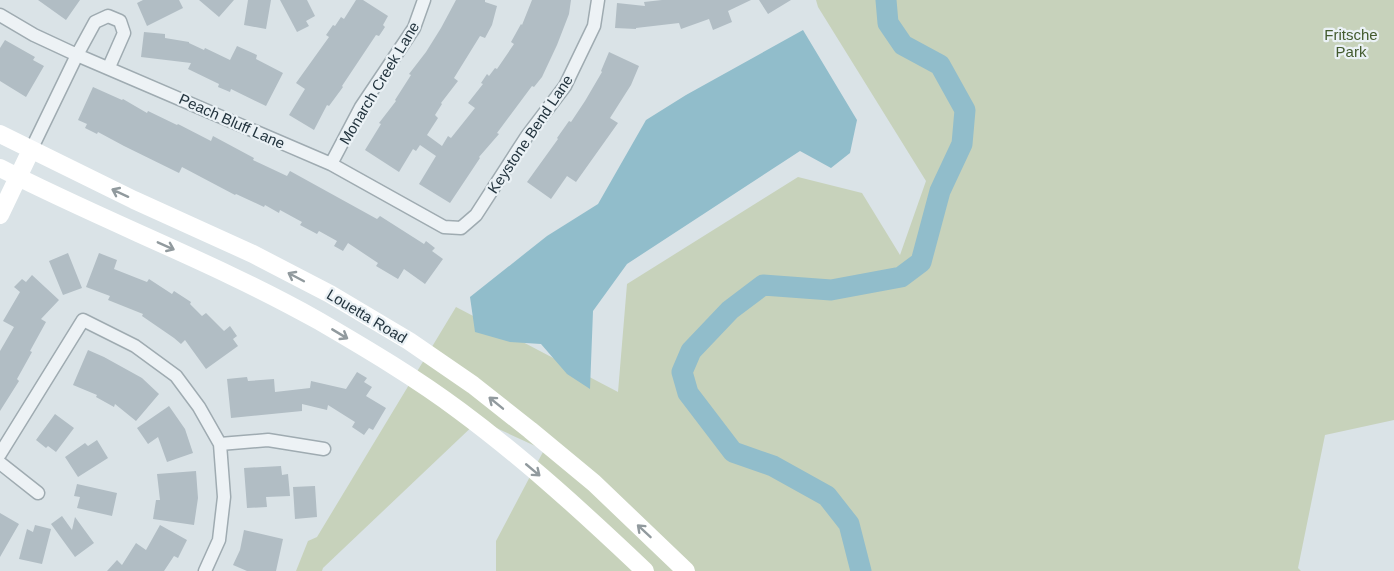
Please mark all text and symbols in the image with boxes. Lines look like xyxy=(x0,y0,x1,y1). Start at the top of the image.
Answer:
street label: Monarch Creek Lane xyxy=(336,19,422,147)
park label: Fritsche Park xyxy=(1324,26,1378,60)
street label: Keystone Bend Lane xyxy=(484,72,576,196)
street label: Peach Bluff Lane xyxy=(176,90,288,152)
one-way arrow xyxy=(112,187,130,199)
one-way arrow xyxy=(156,241,175,252)
one-way arrow xyxy=(288,270,306,282)
street label: Louetta Road xyxy=(324,286,410,346)
one-way arrow xyxy=(331,329,348,341)
one-way arrow xyxy=(488,397,504,410)
one-way arrow xyxy=(525,463,540,477)
one-way arrow xyxy=(636,524,651,538)

